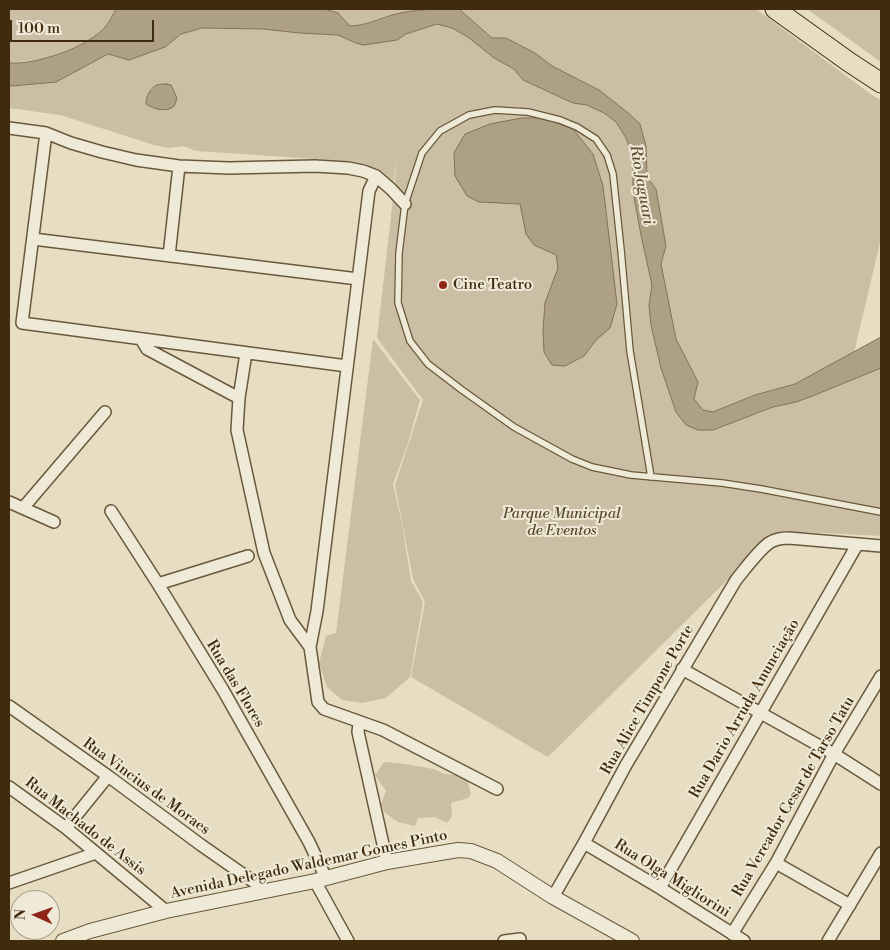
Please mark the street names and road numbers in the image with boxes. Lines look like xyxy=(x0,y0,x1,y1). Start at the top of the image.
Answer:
street label: Rua Dario Arruda Anunciação xyxy=(686,616,804,802)
street label: Rua Alice Timpone Porte xyxy=(598,622,698,778)
street label: Rua das Flores xyxy=(202,637,268,731)
street label: Rua Vereador Cesar de Tarso Tatu xyxy=(729,694,859,900)
street label: Rua Vincius de Moraes xyxy=(79,735,213,839)
street label: Rua Machado de Assis xyxy=(21,774,149,880)
street label: Avenida Delegado Waldemar Gomes Pinto xyxy=(169,827,449,903)
street label: Rua Olga Migliorini xyxy=(611,836,733,922)

